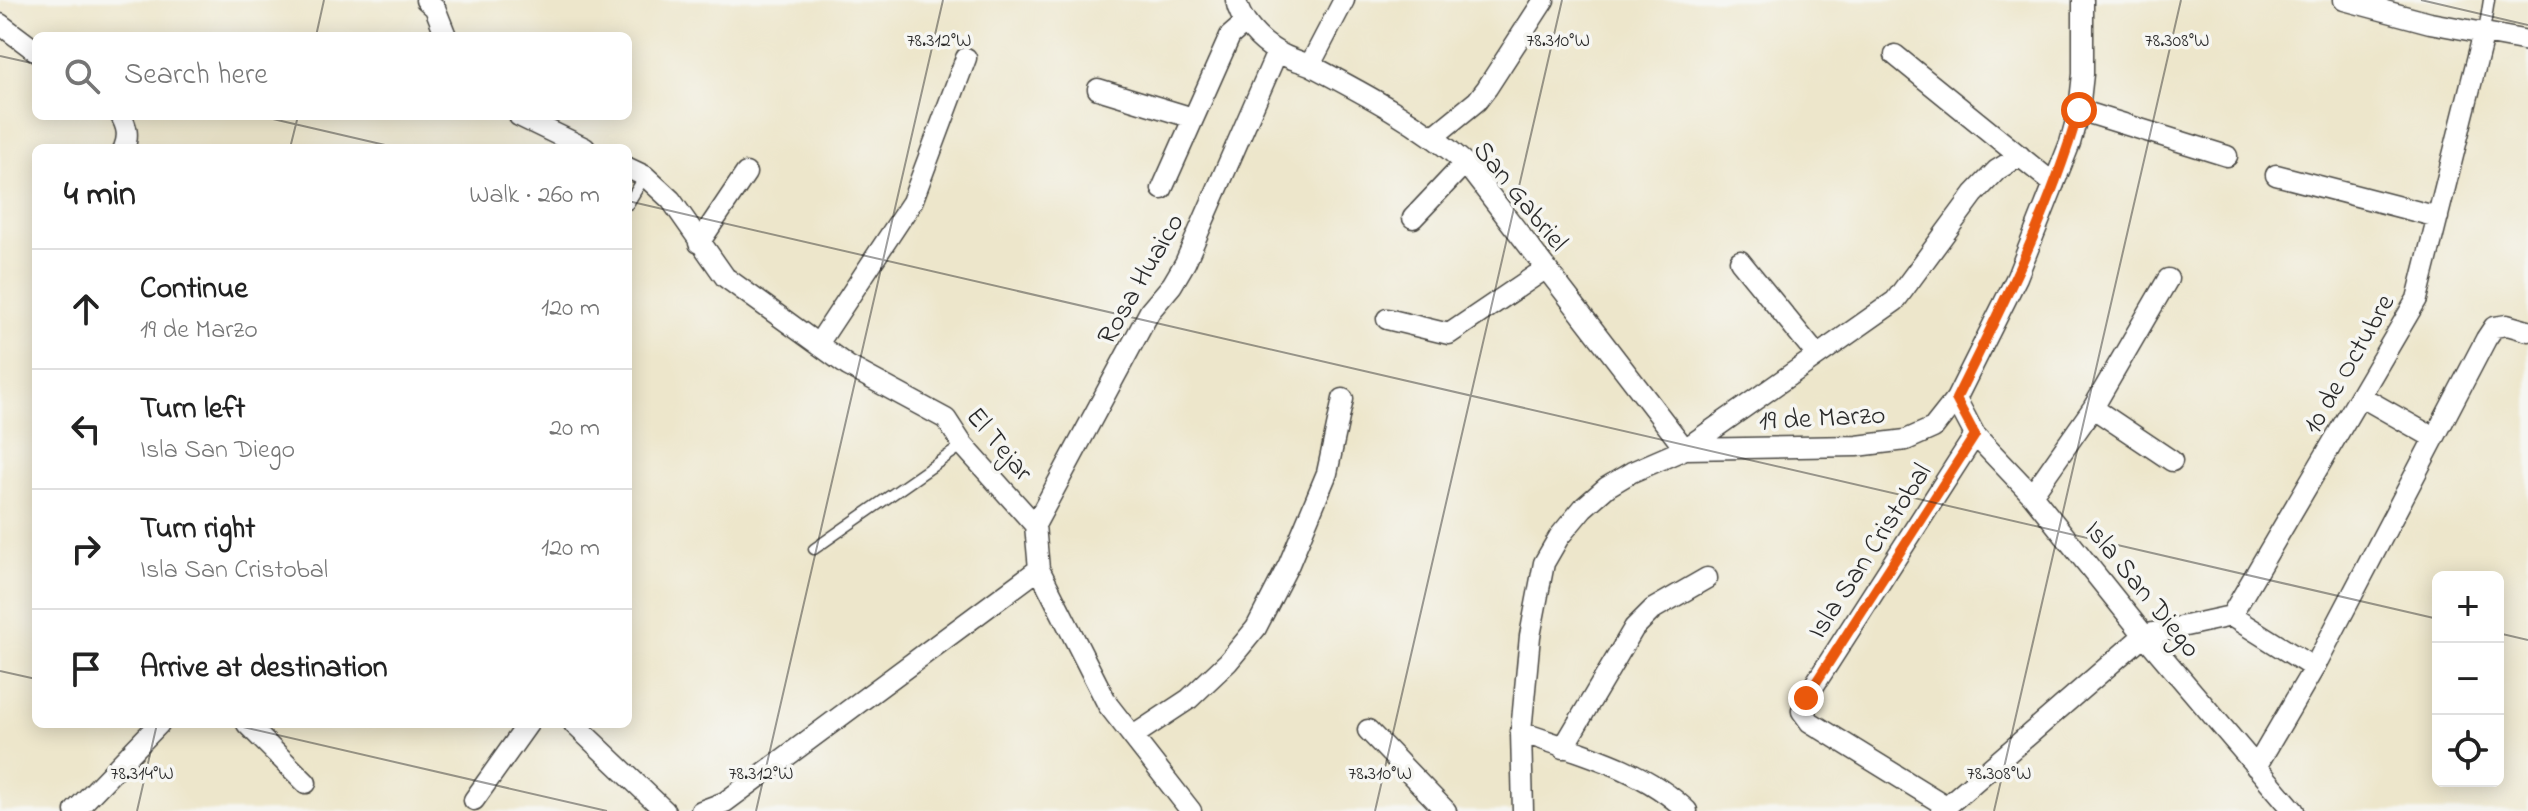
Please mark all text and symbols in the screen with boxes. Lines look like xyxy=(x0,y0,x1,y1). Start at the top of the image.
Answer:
text: 78.312°W xyxy=(906,27,972,56)
text: 78.310°W xyxy=(1526,27,1590,56)
text: 78.308°W xyxy=(2144,27,2210,56)
search box xyxy=(32,32,632,120)
icon: search xyxy=(60,54,104,98)
text: Search here xyxy=(124,54,268,98)
route start xyxy=(2061,92,2097,128)
street label: San Gabriel xyxy=(1462,133,1577,262)
text: 4 min xyxy=(64,171,136,221)
text: Walk · 260 m xyxy=(469,177,600,215)
street label: Rosa Huaico xyxy=(1088,206,1196,353)
text: Continue xyxy=(140,268,248,312)
icon: ahead xyxy=(64,287,108,331)
street label: 10 de Octubre xyxy=(2293,287,2407,442)
text: 120 m xyxy=(541,290,600,328)
text: 19 de Marzo xyxy=(140,312,258,350)
text: Turn left xyxy=(140,388,245,432)
street label: 19 de Marzo xyxy=(1758,396,1887,443)
street label: El Tejar xyxy=(955,399,1042,492)
icon: left xyxy=(64,407,108,451)
text: 20 m xyxy=(549,410,600,448)
text: Isla San Diego xyxy=(140,432,295,470)
street label: Isla San Cristobal xyxy=(1799,456,1943,648)
text: Turn right xyxy=(140,508,255,552)
street label: Isla San Diego xyxy=(2073,512,2210,668)
icon: right xyxy=(64,527,108,571)
text: 120 m xyxy=(541,530,600,568)
text: Isla San Cristobal xyxy=(140,552,328,590)
map controls xyxy=(2432,571,2504,787)
button: + xyxy=(2432,571,2504,643)
button: − xyxy=(2432,643,2504,715)
icon: arrive xyxy=(64,647,108,691)
text: Arrive at destination xyxy=(140,647,388,691)
route end xyxy=(1788,680,1824,716)
button: locate xyxy=(2432,715,2504,787)
text: 78.314°W xyxy=(110,760,174,789)
text: 78.312°W xyxy=(728,760,794,789)
text: 78.310°W xyxy=(1348,760,1412,789)
text: 78.308°W xyxy=(1966,760,2032,789)

